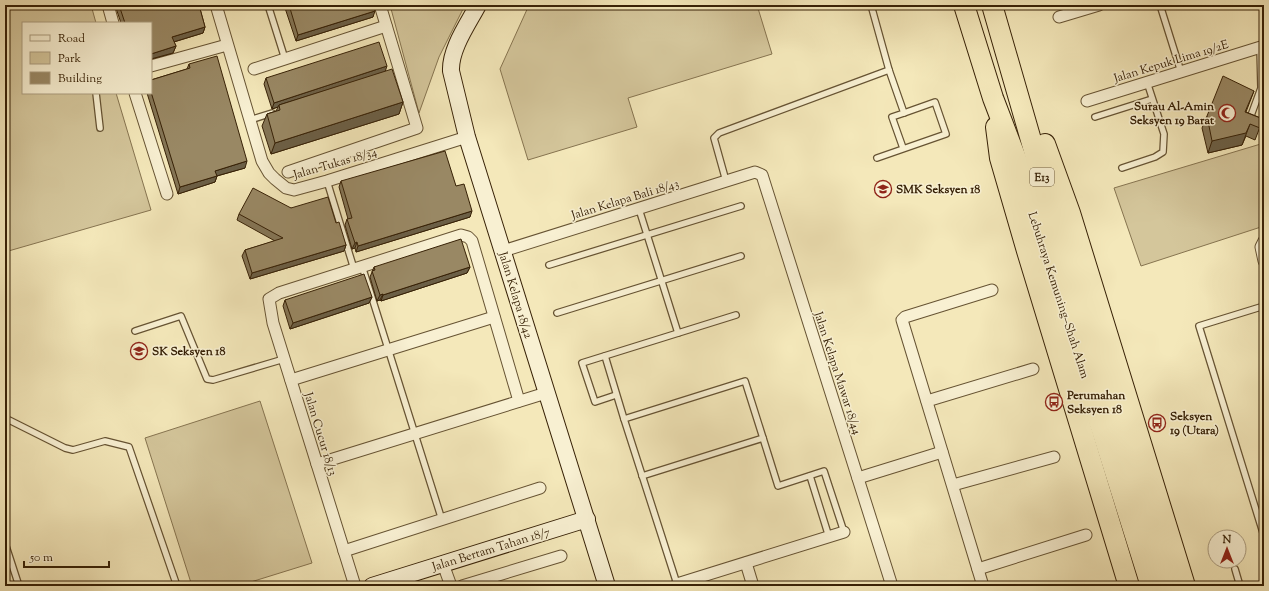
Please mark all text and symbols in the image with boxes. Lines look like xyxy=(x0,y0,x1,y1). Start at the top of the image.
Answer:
legend xyxy=(22,22,152,94)
text: Road xyxy=(58,30,85,48)
street label: Jalan Kepuk Lima 19/2E xyxy=(1111,36,1232,88)
text: Park xyxy=(58,50,81,68)
text: Building xyxy=(58,70,102,88)
place label: Surau Al-Amin Seksyen 19 Barat xyxy=(1130,98,1215,130)
mosque icon: Surau Al-Amin Seksyen 19 Barat xyxy=(1217,103,1237,123)
street label: Jalan Tukas 18/34 xyxy=(290,143,379,185)
road number: E13 xyxy=(1030,168,1054,186)
street label: Jalan Kelapa Bali 18/43 xyxy=(568,175,681,225)
school or university icon: SMK Seksyen 18 xyxy=(873,179,893,199)
place label: SMK Seksyen 18 xyxy=(896,181,980,199)
street label: Lebuhraya Kemuning–Shah Alam xyxy=(1023,209,1094,381)
street label: Jalan Kelapa 18/42 xyxy=(493,249,537,341)
street label: Jalan Kelapa Mawar 18/44 xyxy=(808,309,865,437)
school or university icon: SK Seksyen 18 xyxy=(129,341,149,361)
place label: SK Seksyen 18 xyxy=(152,343,225,361)
place label: Perumahan Seksyen 18 xyxy=(1066,387,1126,419)
street label: Jalan Cucur 18/13 xyxy=(299,389,341,478)
bus stop icon: Perumahan Seksyen 18 xyxy=(1044,392,1064,412)
place label: Seksyen 19 (Utara) xyxy=(1169,408,1219,440)
bus stop icon: Seksyen 19 (Utara) xyxy=(1147,413,1167,433)
street label: Jalan Bertam Tahan 18/7 xyxy=(429,523,553,577)
north arrow xyxy=(1207,529,1247,569)
text: N xyxy=(1222,532,1232,548)
scale bar xyxy=(24,543,109,569)
text: 50 m xyxy=(29,549,53,567)

